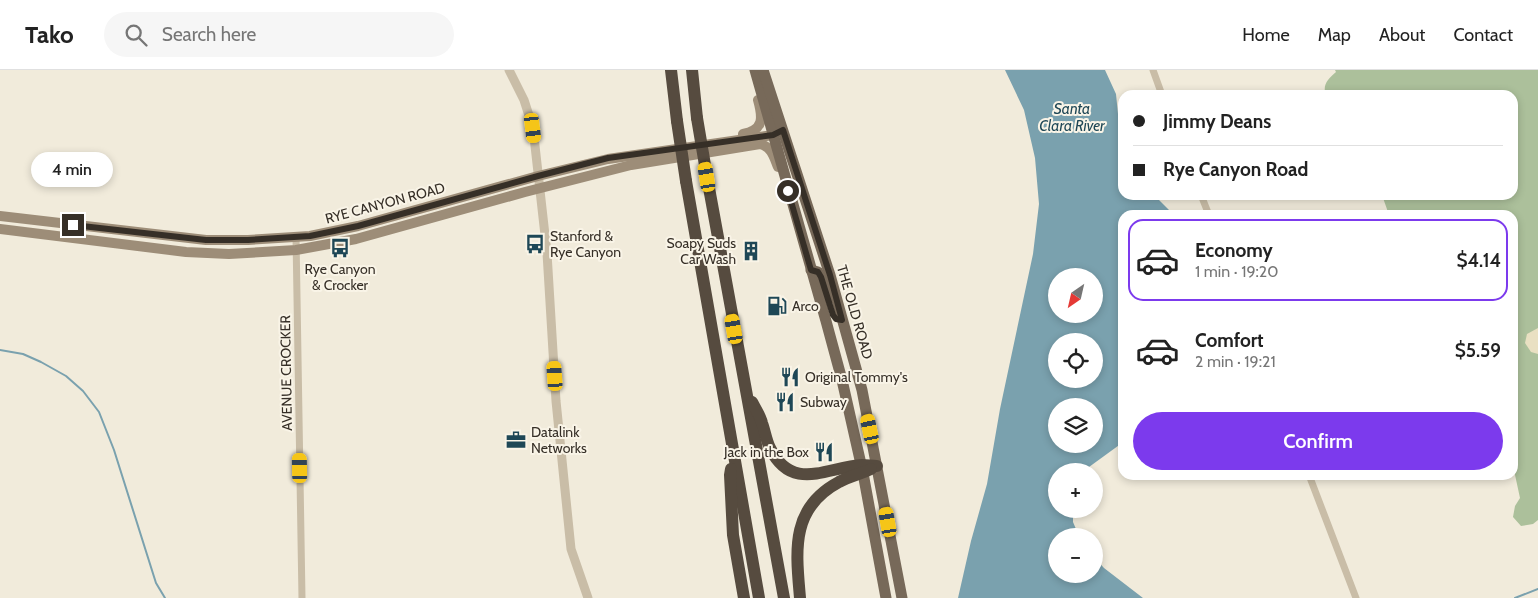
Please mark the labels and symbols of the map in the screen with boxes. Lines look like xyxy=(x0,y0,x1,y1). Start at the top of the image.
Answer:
water label: Santa Clara River xyxy=(1039,100,1106,135)
car xyxy=(523,112,542,144)
callout: 4 min xyxy=(32,152,114,188)
car xyxy=(697,161,716,193)
street label: RYE CANYON ROAD xyxy=(323,178,447,228)
route start xyxy=(777,180,799,202)
route end xyxy=(62,214,84,236)
place label: Stanford & Rye Canyon xyxy=(550,227,621,261)
bus stop icon: Stanford & Rye Canyon xyxy=(524,233,546,255)
place label: Soapy Suds Car Wash xyxy=(667,234,736,268)
bus stop icon: Rye Canyon & Crocker xyxy=(329,237,351,259)
building icon: Soapy Suds Car Wash xyxy=(740,240,762,262)
place label: Rye Canyon & Crocker xyxy=(304,260,376,294)
street label: THE OLD ROAD xyxy=(833,263,877,361)
north arrow xyxy=(1048,268,1102,322)
fuel station icon: Arco xyxy=(766,295,788,317)
place label: Arco xyxy=(792,297,819,315)
car xyxy=(724,313,743,345)
street label: AVENUE CROCKER xyxy=(276,314,296,431)
car xyxy=(546,361,563,391)
restaurant icon: Original Tommy's xyxy=(779,366,801,388)
place label: Original Tommy's xyxy=(805,368,908,386)
restaurant icon: Subway xyxy=(774,391,796,413)
place label: Subway xyxy=(800,393,847,411)
car xyxy=(859,413,880,445)
place label: Datalink Networks xyxy=(531,423,587,457)
office icon: Datalink Networks xyxy=(505,429,527,451)
restaurant icon: Jack in the Box xyxy=(813,441,835,463)
place label: Jack in the Box xyxy=(723,443,809,461)
car xyxy=(292,453,307,483)
car xyxy=(878,506,897,538)

